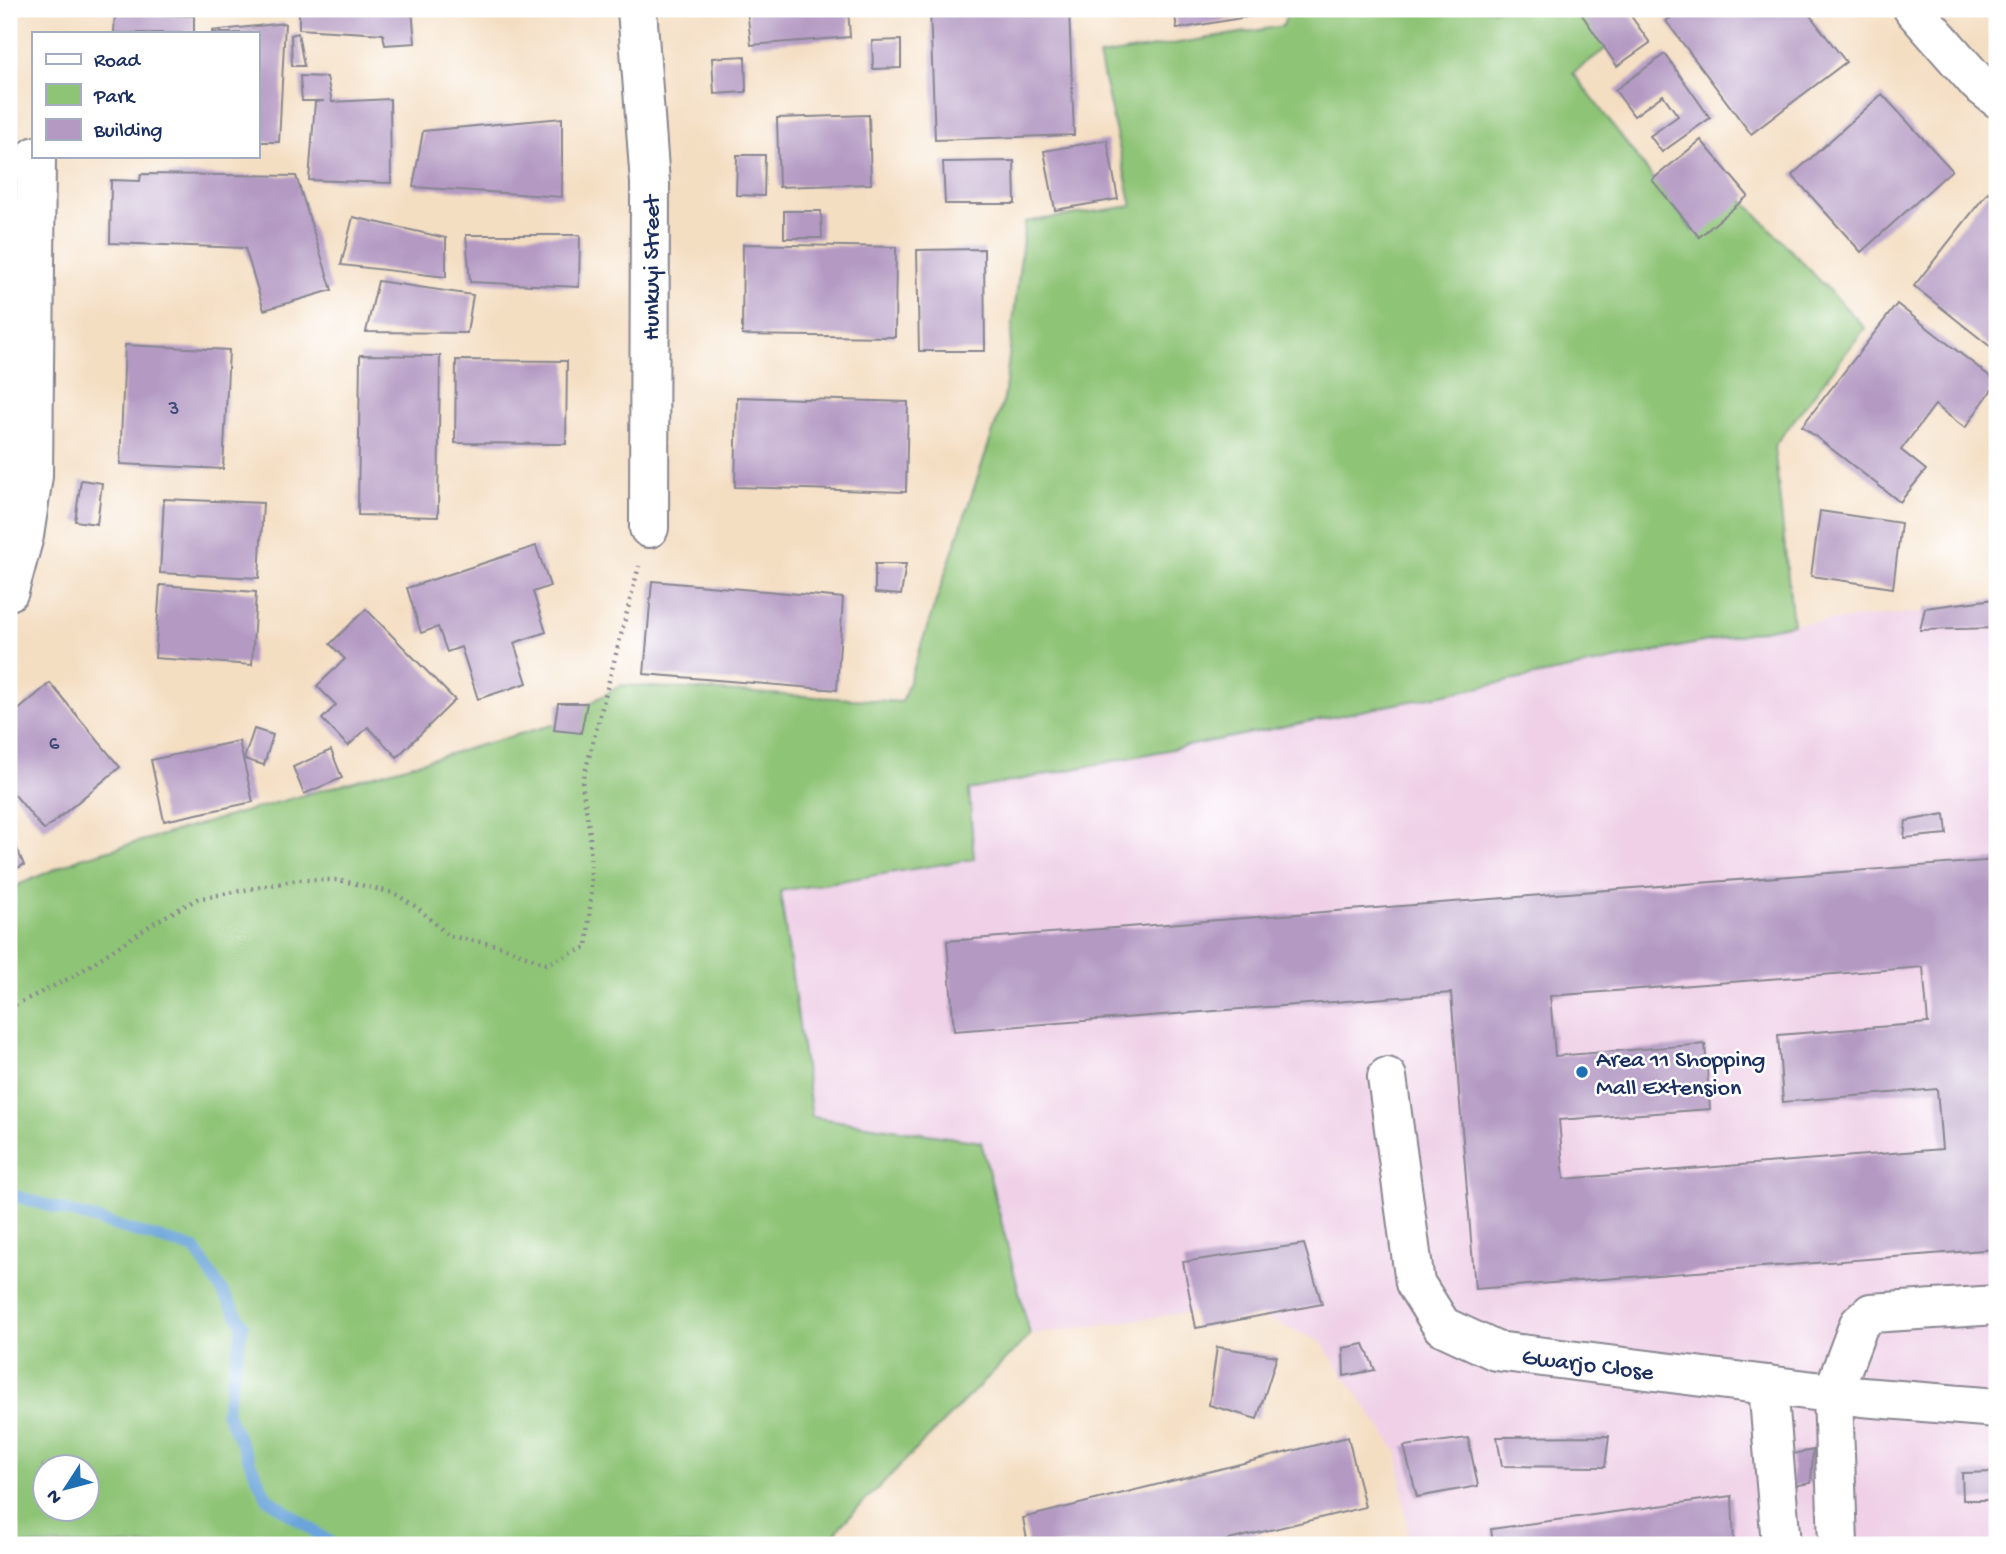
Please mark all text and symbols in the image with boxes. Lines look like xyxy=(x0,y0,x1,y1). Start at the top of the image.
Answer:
legend xyxy=(32,32,259,158)
text: Road xyxy=(94,50,142,75)
text: Park xyxy=(93,86,137,111)
text: Building xyxy=(93,120,163,145)
street label: Hunkuyi Street xyxy=(639,193,668,341)
house number: 3 xyxy=(168,398,179,423)
house number: 6 xyxy=(49,733,60,758)
place label: Area 11 Shopping Mall Extension xyxy=(1596,1047,1765,1104)
marker: Area 11 Shopping Mall Extension xyxy=(1574,1064,1590,1080)
street label: Gwarjo Close xyxy=(1520,1344,1656,1389)
north arrow xyxy=(32,1452,102,1522)
text: N xyxy=(42,1484,68,1508)

